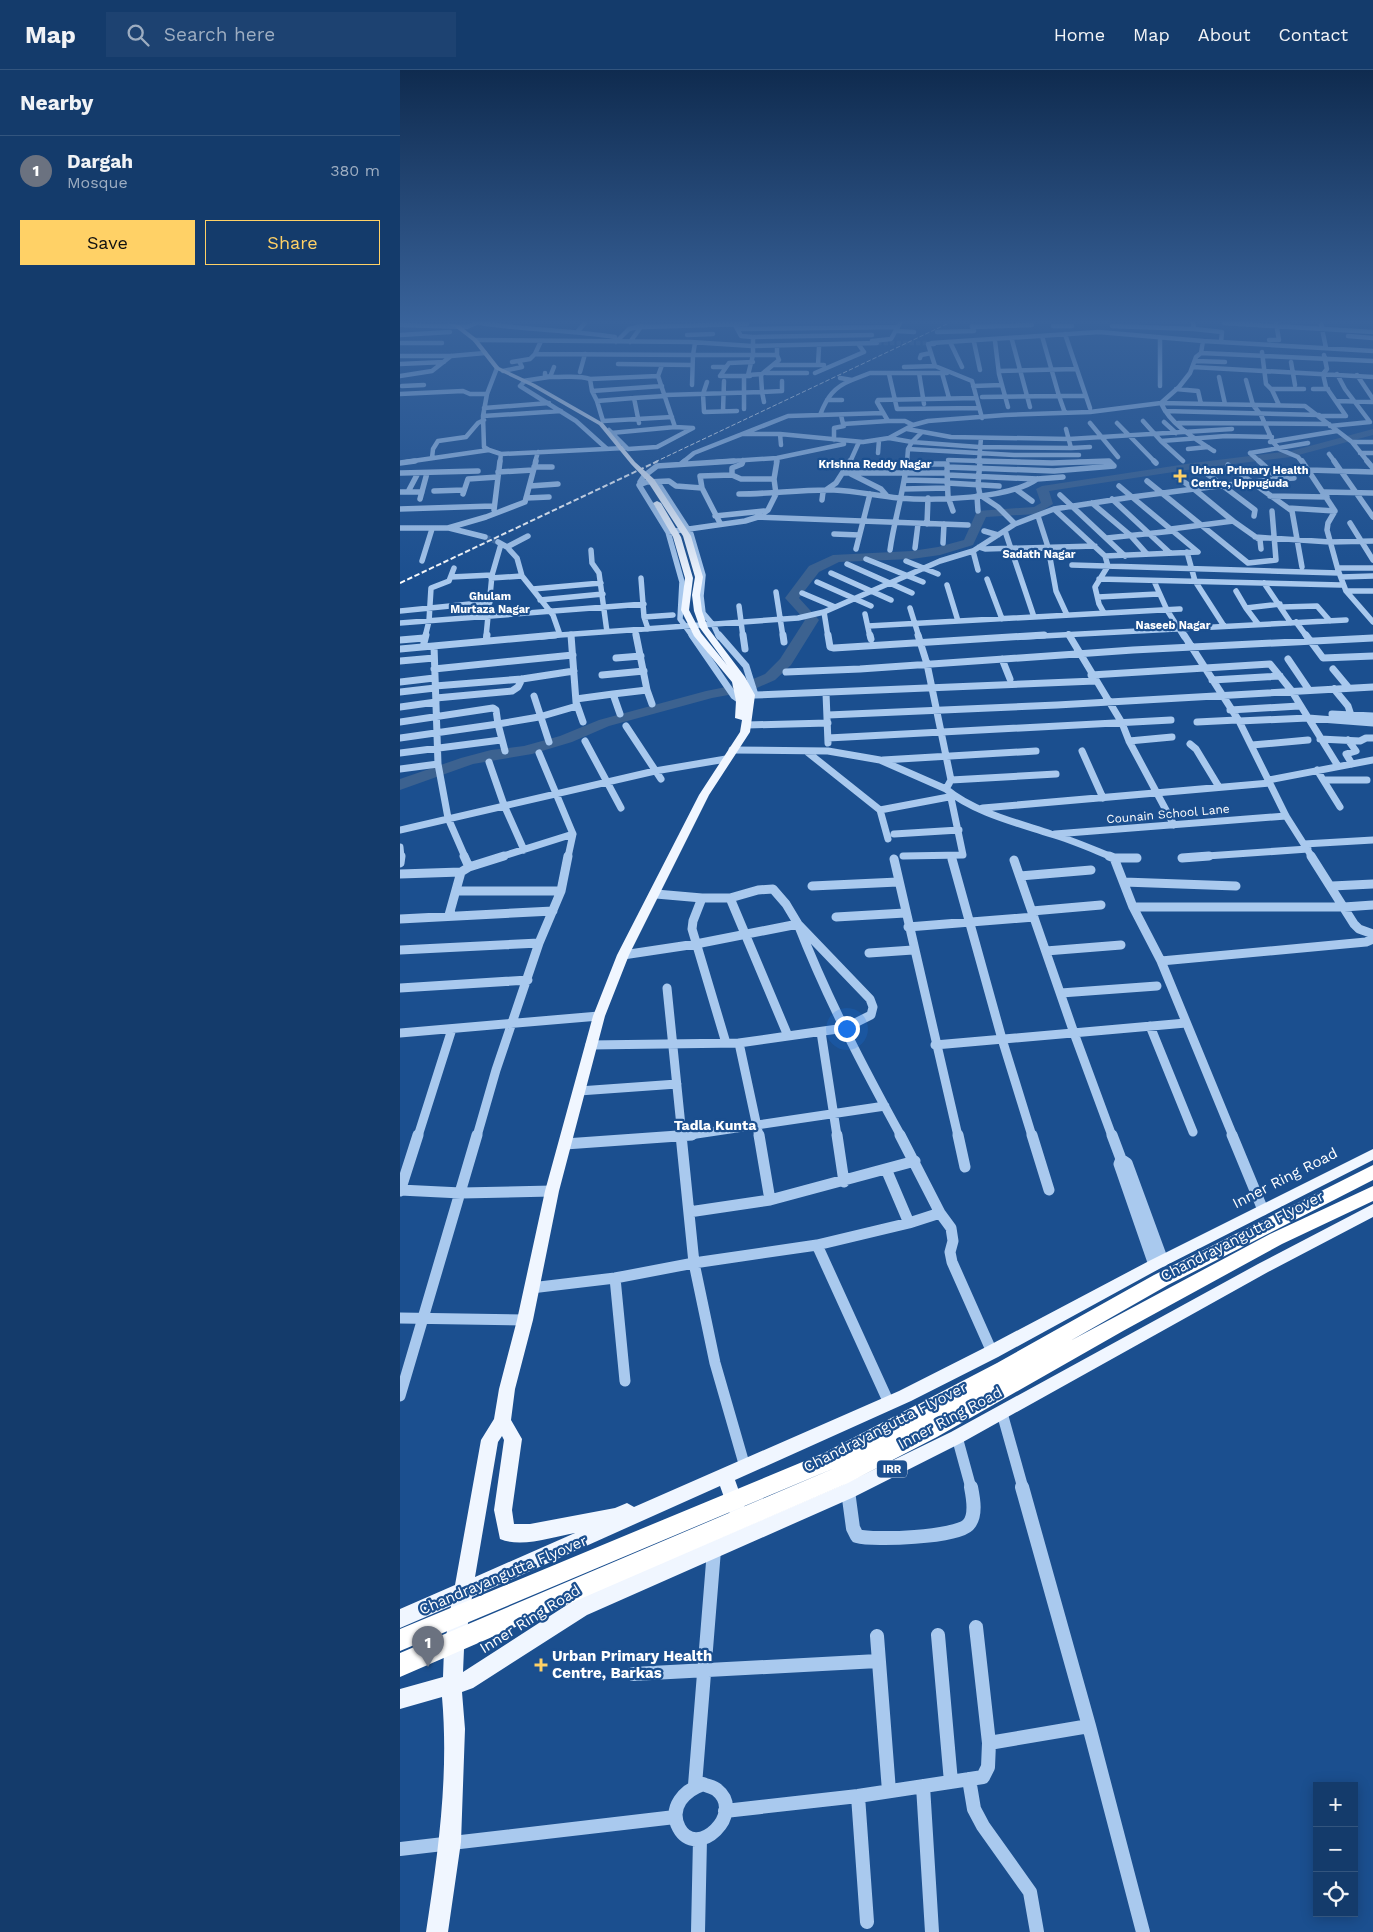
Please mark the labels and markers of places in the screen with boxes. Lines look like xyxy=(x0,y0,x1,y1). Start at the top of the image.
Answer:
place label: Urban Primary Health Centre, Uppuguda xyxy=(1191,464,1309,490)
marker: Urban Primary Health Centre, Uppuguda xyxy=(1173,469,1187,483)
pin: 1 xyxy=(412,1626,444,1667)
place label: Urban Primary Health Centre, Barkas xyxy=(552,1647,712,1682)
marker: Urban Primary Health Centre, Barkas xyxy=(534,1658,548,1672)

